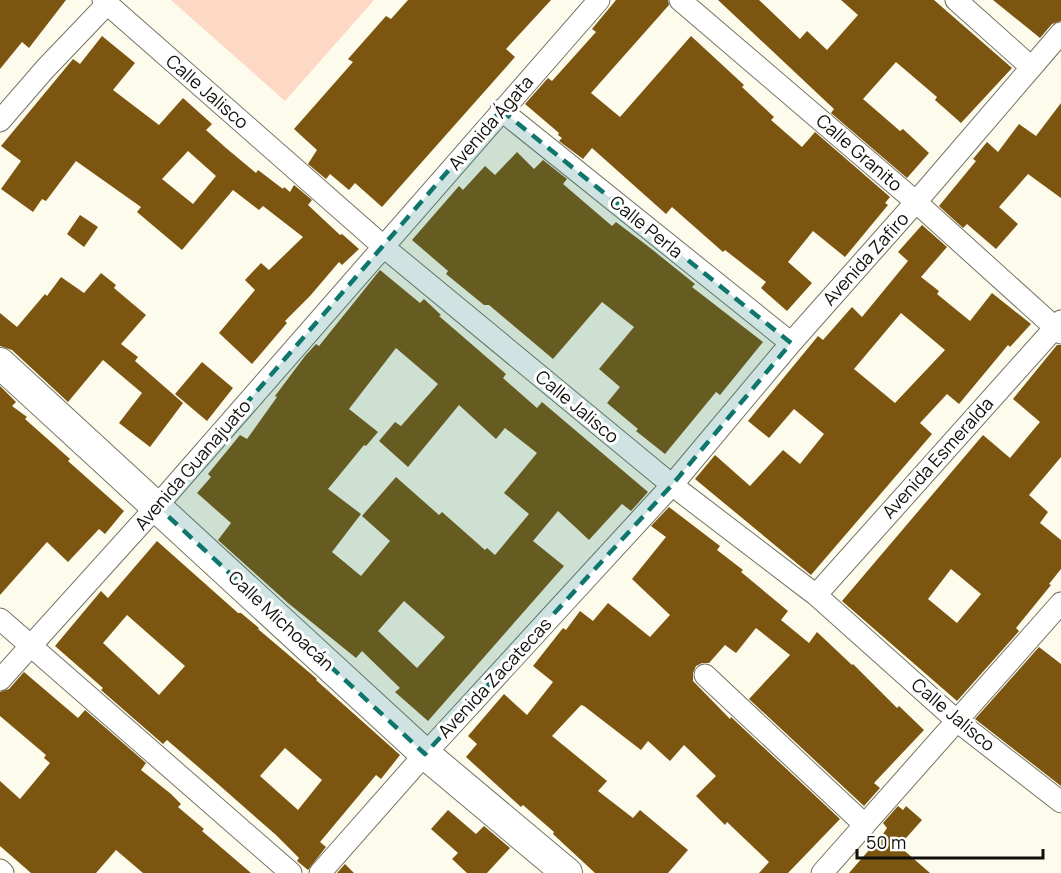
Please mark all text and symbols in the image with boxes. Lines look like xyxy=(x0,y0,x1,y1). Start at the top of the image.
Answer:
street label: Calle Jalisco xyxy=(161,49,254,134)
street label: Avenida Ágata xyxy=(442,70,538,175)
street label: Calle Granito xyxy=(812,108,908,196)
street label: Calle Perla xyxy=(605,189,688,263)
street label: Avenida Zafiro xyxy=(817,207,914,310)
street label: Calle Jalisco xyxy=(531,364,624,448)
street label: Avenida Esmeralda xyxy=(876,392,998,523)
street label: Avenida Guanajuato xyxy=(129,394,256,535)
street label: Calle Michoacán xyxy=(224,565,340,676)
street label: Avenida Zacatecas xyxy=(432,612,556,743)
street label: Calle Jalisco xyxy=(907,672,1000,756)
scale bar xyxy=(857,822,1043,860)
text: 50 m xyxy=(866,830,906,854)

